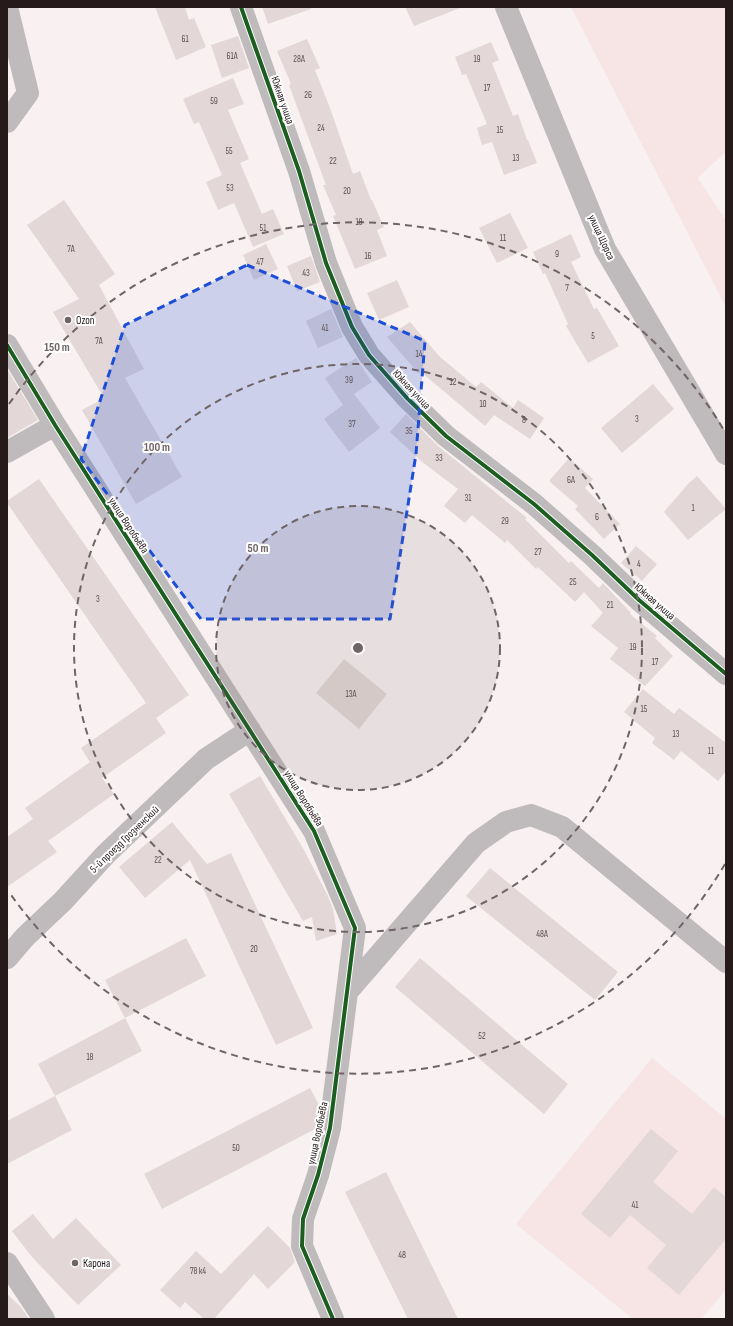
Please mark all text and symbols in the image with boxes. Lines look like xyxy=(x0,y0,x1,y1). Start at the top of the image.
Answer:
house number: 61 xyxy=(181,34,189,45)
house number: 61А xyxy=(226,51,238,62)
house number: 28А xyxy=(293,54,305,65)
house number: 19 xyxy=(473,54,481,65)
street label: Южная улица xyxy=(268,75,297,126)
house number: 17 xyxy=(484,83,491,94)
house number: 26 xyxy=(304,90,312,101)
house number: 59 xyxy=(210,96,218,107)
house number: 24 xyxy=(317,123,325,134)
house number: 15 xyxy=(497,125,504,136)
house number: 55 xyxy=(225,146,233,157)
house number: 13 xyxy=(513,153,520,164)
house number: 22 xyxy=(329,156,337,167)
house number: 53 xyxy=(226,183,234,194)
house number: 20 xyxy=(343,186,351,197)
street label: улица Щорса xyxy=(585,213,618,262)
house number: 18 xyxy=(355,217,363,228)
house number: 51 xyxy=(260,223,267,234)
house number: 11 xyxy=(500,233,507,244)
house number: 7А xyxy=(67,244,75,255)
house number: 9 xyxy=(555,249,559,260)
house number: 16 xyxy=(364,251,372,262)
house number: 47 xyxy=(256,257,264,268)
house number: 43 xyxy=(302,268,310,279)
house number: 7 xyxy=(565,283,569,294)
place label: Ozon xyxy=(76,314,95,327)
marker: Ozon xyxy=(63,315,73,325)
house number: 41 xyxy=(322,323,329,334)
house number: 5 xyxy=(591,331,595,342)
house number: 7А xyxy=(95,336,103,347)
text: 150 m xyxy=(44,340,70,355)
house number: 14 xyxy=(416,349,423,360)
street label: Южная улица xyxy=(390,367,433,412)
house number: 39 xyxy=(345,375,353,386)
house number: 12 xyxy=(450,377,457,388)
house number: 10 xyxy=(479,399,487,410)
house number: 3 xyxy=(635,414,639,425)
house number: 8 xyxy=(522,415,526,426)
house number: 37 xyxy=(348,419,356,430)
house number: 35 xyxy=(405,426,413,437)
text: 100 m xyxy=(144,440,170,455)
house number: 33 xyxy=(435,453,443,464)
house number: 6А xyxy=(567,475,575,486)
house number: 31 xyxy=(465,493,472,504)
street label: улица Воробьёва xyxy=(106,495,151,556)
house number: 1 xyxy=(691,503,695,514)
house number: 6 xyxy=(595,512,599,523)
house number: 29 xyxy=(501,516,509,527)
text: 50 m xyxy=(248,541,268,556)
house number: 27 xyxy=(534,547,542,558)
house number: 4 xyxy=(637,559,641,570)
house number: 25 xyxy=(569,577,577,588)
street label: Южная улица xyxy=(632,580,678,623)
house number: 3 xyxy=(96,594,100,605)
house number: 21 xyxy=(607,600,614,611)
centre of rings xyxy=(351,641,365,655)
house number: 19 xyxy=(629,642,637,653)
house number: 17 xyxy=(652,657,659,668)
house number: 13А xyxy=(346,689,357,700)
house number: 15 xyxy=(641,704,648,715)
house number: 13 xyxy=(673,729,680,740)
house number: 11 xyxy=(708,746,715,757)
street label: улица Воробьёва xyxy=(281,768,326,829)
street label: 5-й проезд Грозненский xyxy=(87,803,162,876)
house number: 22 xyxy=(154,855,162,866)
house number: 48А xyxy=(536,929,548,940)
house number: 20 xyxy=(250,944,258,955)
house number: 52 xyxy=(478,1031,486,1042)
house number: 18 xyxy=(86,1052,94,1063)
street label: улица Воробьёва xyxy=(304,1101,330,1166)
house number: 50 xyxy=(232,1143,240,1154)
house number: 41 xyxy=(632,1200,639,1211)
house number: 48 xyxy=(398,1250,406,1261)
place label: Карона xyxy=(83,1257,110,1270)
marker: Карона xyxy=(70,1258,80,1268)
house number: 78 к4 xyxy=(190,1266,206,1277)

